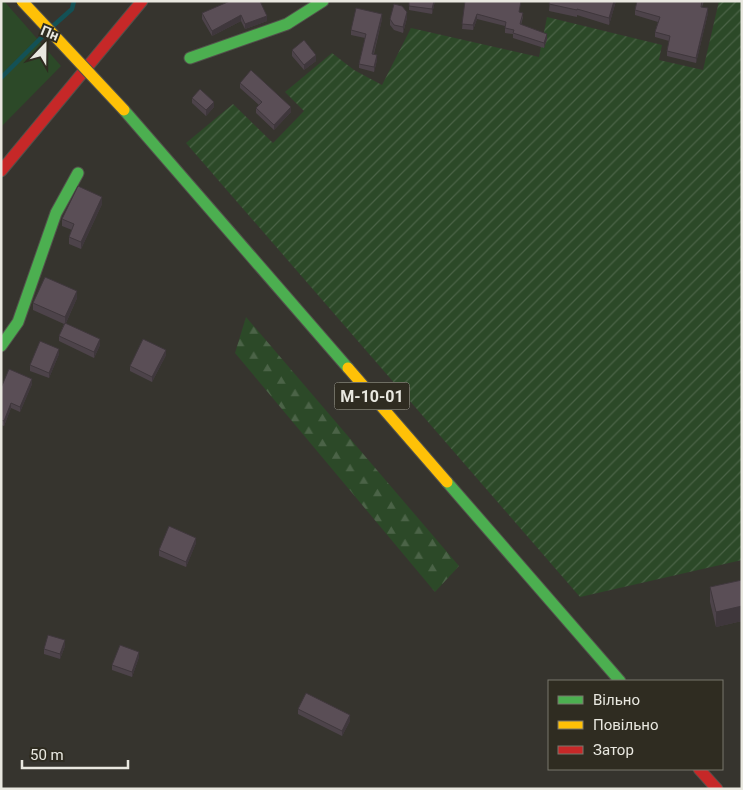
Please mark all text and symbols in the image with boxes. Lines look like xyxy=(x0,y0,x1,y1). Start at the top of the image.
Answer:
north arrow xyxy=(20,20,70,70)
text: Пн xyxy=(39,22,61,44)
road number: М-10-01 xyxy=(334,382,410,410)
legend xyxy=(548,680,723,770)
text: Вільно xyxy=(593,691,640,709)
text: Повільно xyxy=(593,716,659,734)
scale bar xyxy=(22,738,129,770)
text: Затор xyxy=(593,741,634,759)
text: 50 m xyxy=(30,746,64,764)

